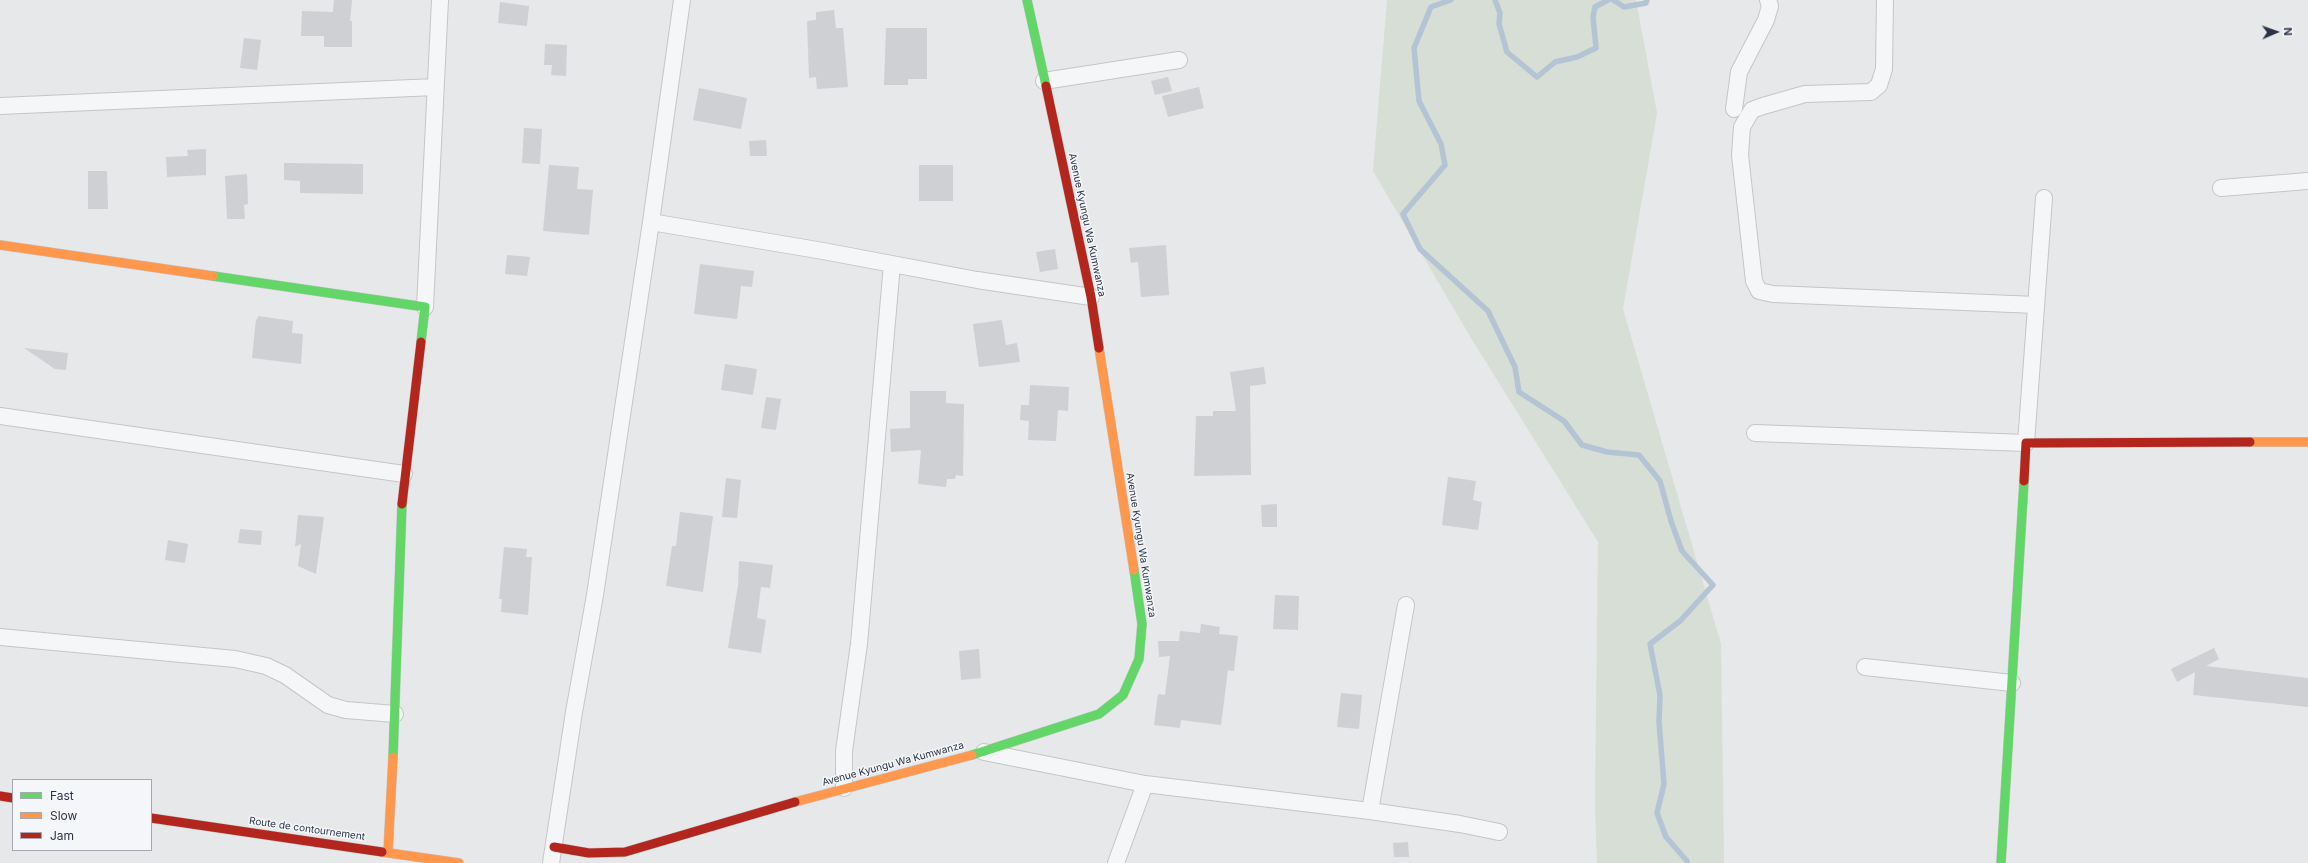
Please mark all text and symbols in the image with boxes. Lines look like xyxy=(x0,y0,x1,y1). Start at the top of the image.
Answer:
north arrow xyxy=(2256,12,2296,52)
text: N xyxy=(2281,27,2295,36)
street label: Avenue Kyungu Wa Kumwanza xyxy=(1066,152,1108,298)
street label: Avenue Kyungu Wa Kumwanza xyxy=(1124,472,1158,618)
street label: Avenue Kyungu Wa Kumwanza xyxy=(821,739,965,789)
legend xyxy=(12,779,152,851)
text: Fast xyxy=(50,788,74,803)
text: Slow xyxy=(50,808,77,823)
street label: Route de contournement xyxy=(248,815,366,843)
text: Jam xyxy=(50,828,74,843)

